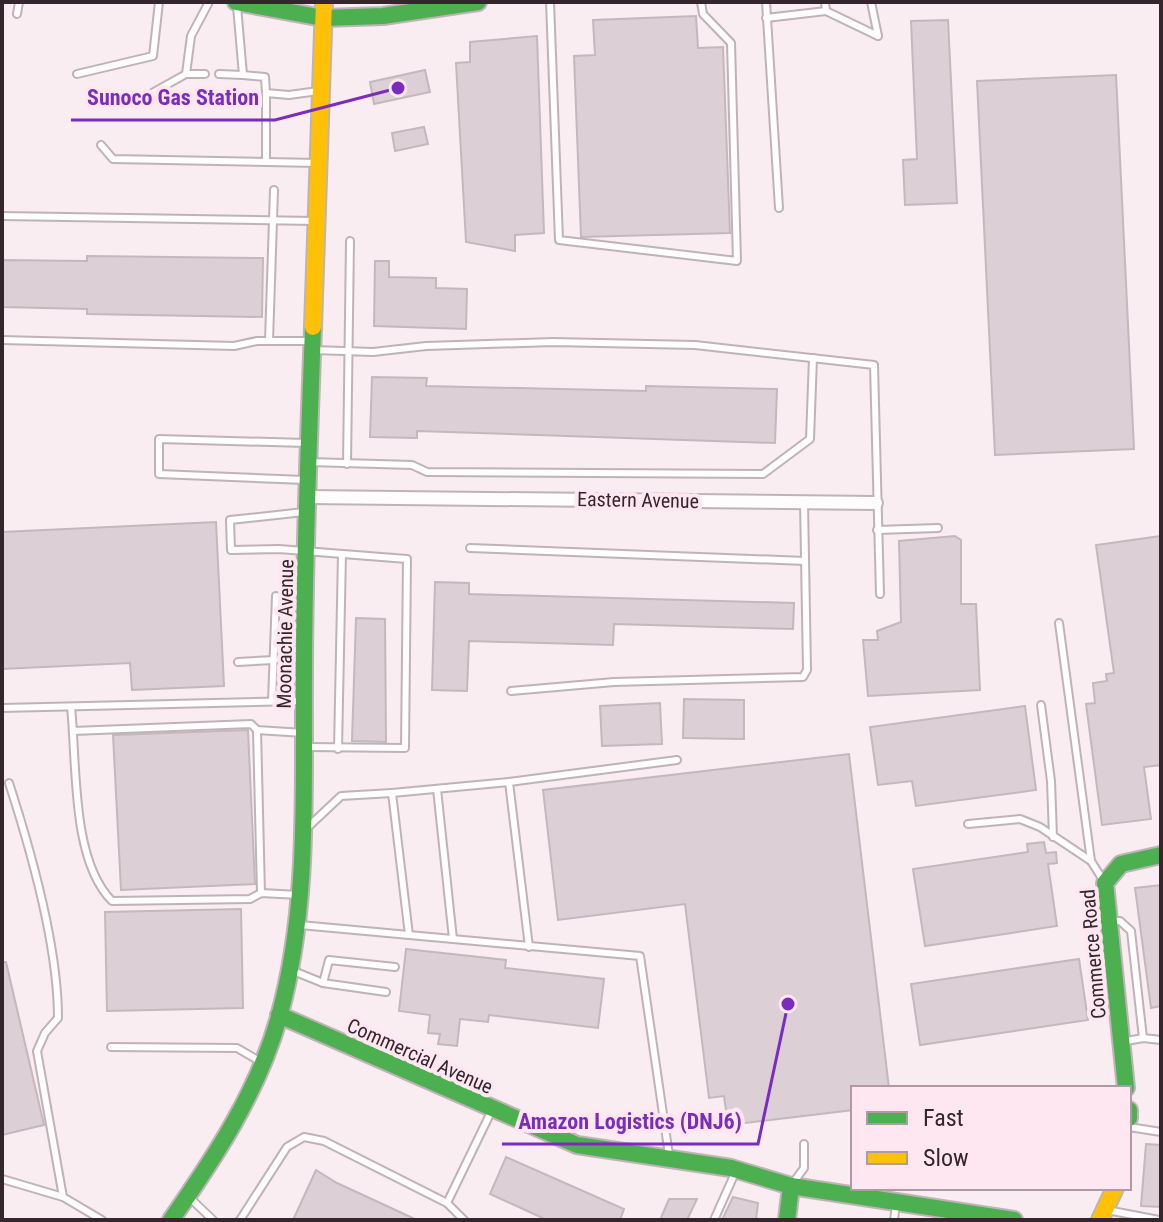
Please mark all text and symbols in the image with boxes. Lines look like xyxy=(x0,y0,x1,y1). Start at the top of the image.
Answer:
callout: Sunoco Gas Station xyxy=(71,74,275,120)
text: Sunoco Gas Station xyxy=(87,85,259,110)
street label: Eastern Avenue xyxy=(577,487,699,513)
street label: Moonachie Avenue xyxy=(272,559,298,709)
street label: Commerce Road xyxy=(1075,888,1111,1020)
street label: Commercial Avenue xyxy=(343,1013,497,1099)
legend xyxy=(851,1086,1131,1190)
callout: Amazon Logistics (DNJ6) xyxy=(502,1098,758,1144)
text: Fast xyxy=(923,1104,964,1132)
text: Amazon Logistics (DNJ6) xyxy=(518,1109,742,1134)
text: Slow xyxy=(923,1144,969,1172)

